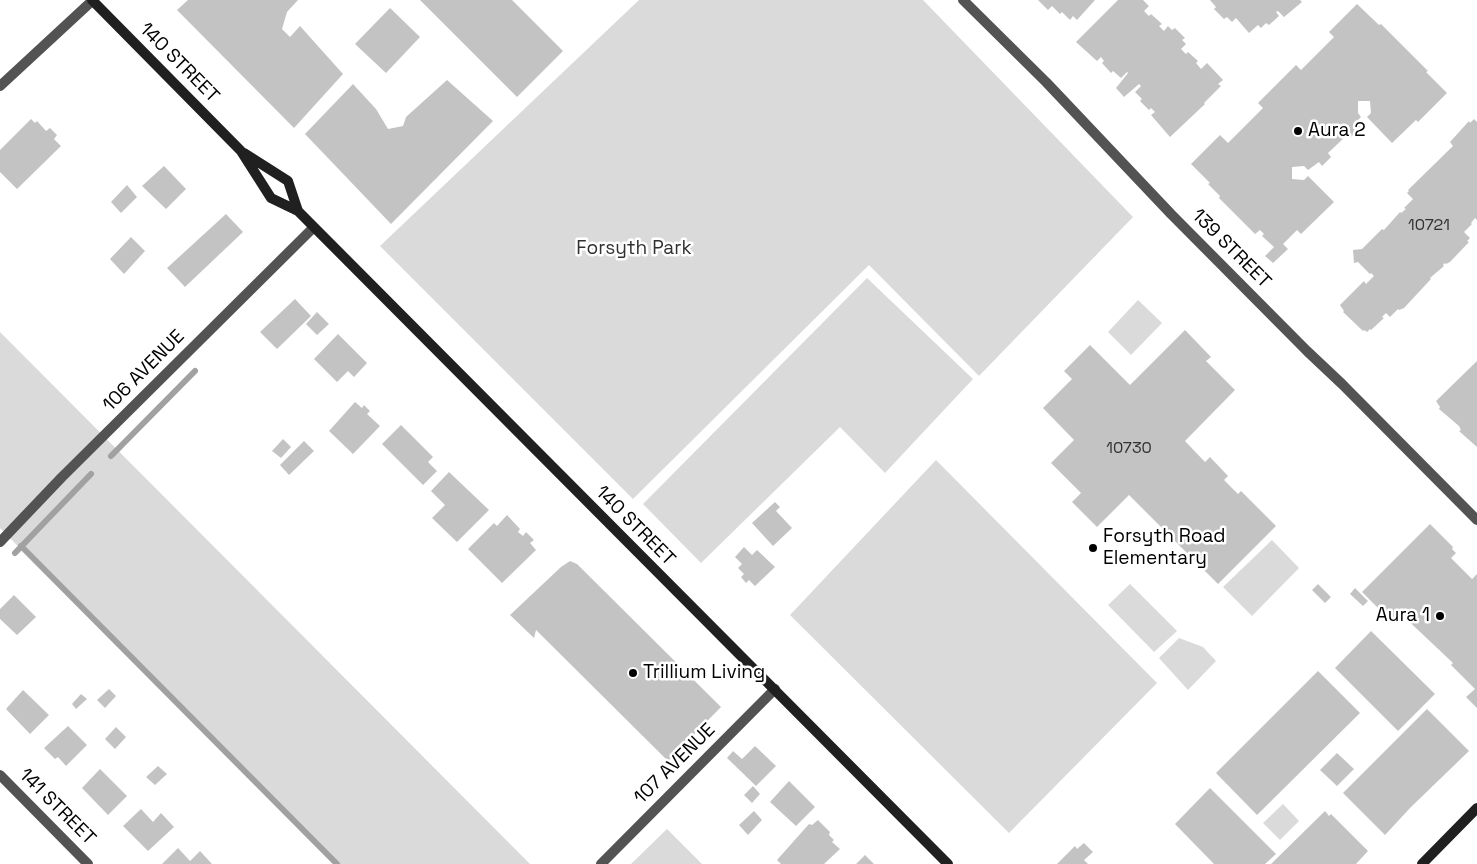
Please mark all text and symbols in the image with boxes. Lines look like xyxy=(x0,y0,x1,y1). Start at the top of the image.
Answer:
street label: 140 STREET xyxy=(134,18,224,108)
place label: Aura 2 xyxy=(1308,120,1366,142)
marker: Aura 2 xyxy=(1292,125,1304,137)
street label: 139 STREET xyxy=(1187,205,1275,293)
house number: 10721 xyxy=(1408,216,1450,236)
park label: Forsyth Park xyxy=(576,238,692,260)
street label: 106 AVENUE xyxy=(98,325,190,417)
house number: 10730 xyxy=(1106,439,1152,459)
street label: 140 STREET xyxy=(590,481,680,571)
place label: Forsyth Road Elementary xyxy=(1103,526,1225,570)
marker: Forsyth Road Elementary xyxy=(1087,542,1099,554)
place label: Aura 1 xyxy=(1376,605,1430,627)
marker: Aura 1 xyxy=(1434,610,1446,622)
place label: Trillium Living xyxy=(643,662,765,684)
marker: Trillium Living xyxy=(627,667,639,679)
street label: 107 AVENUE xyxy=(630,719,720,809)
street label: 141 STREET xyxy=(14,764,100,850)

